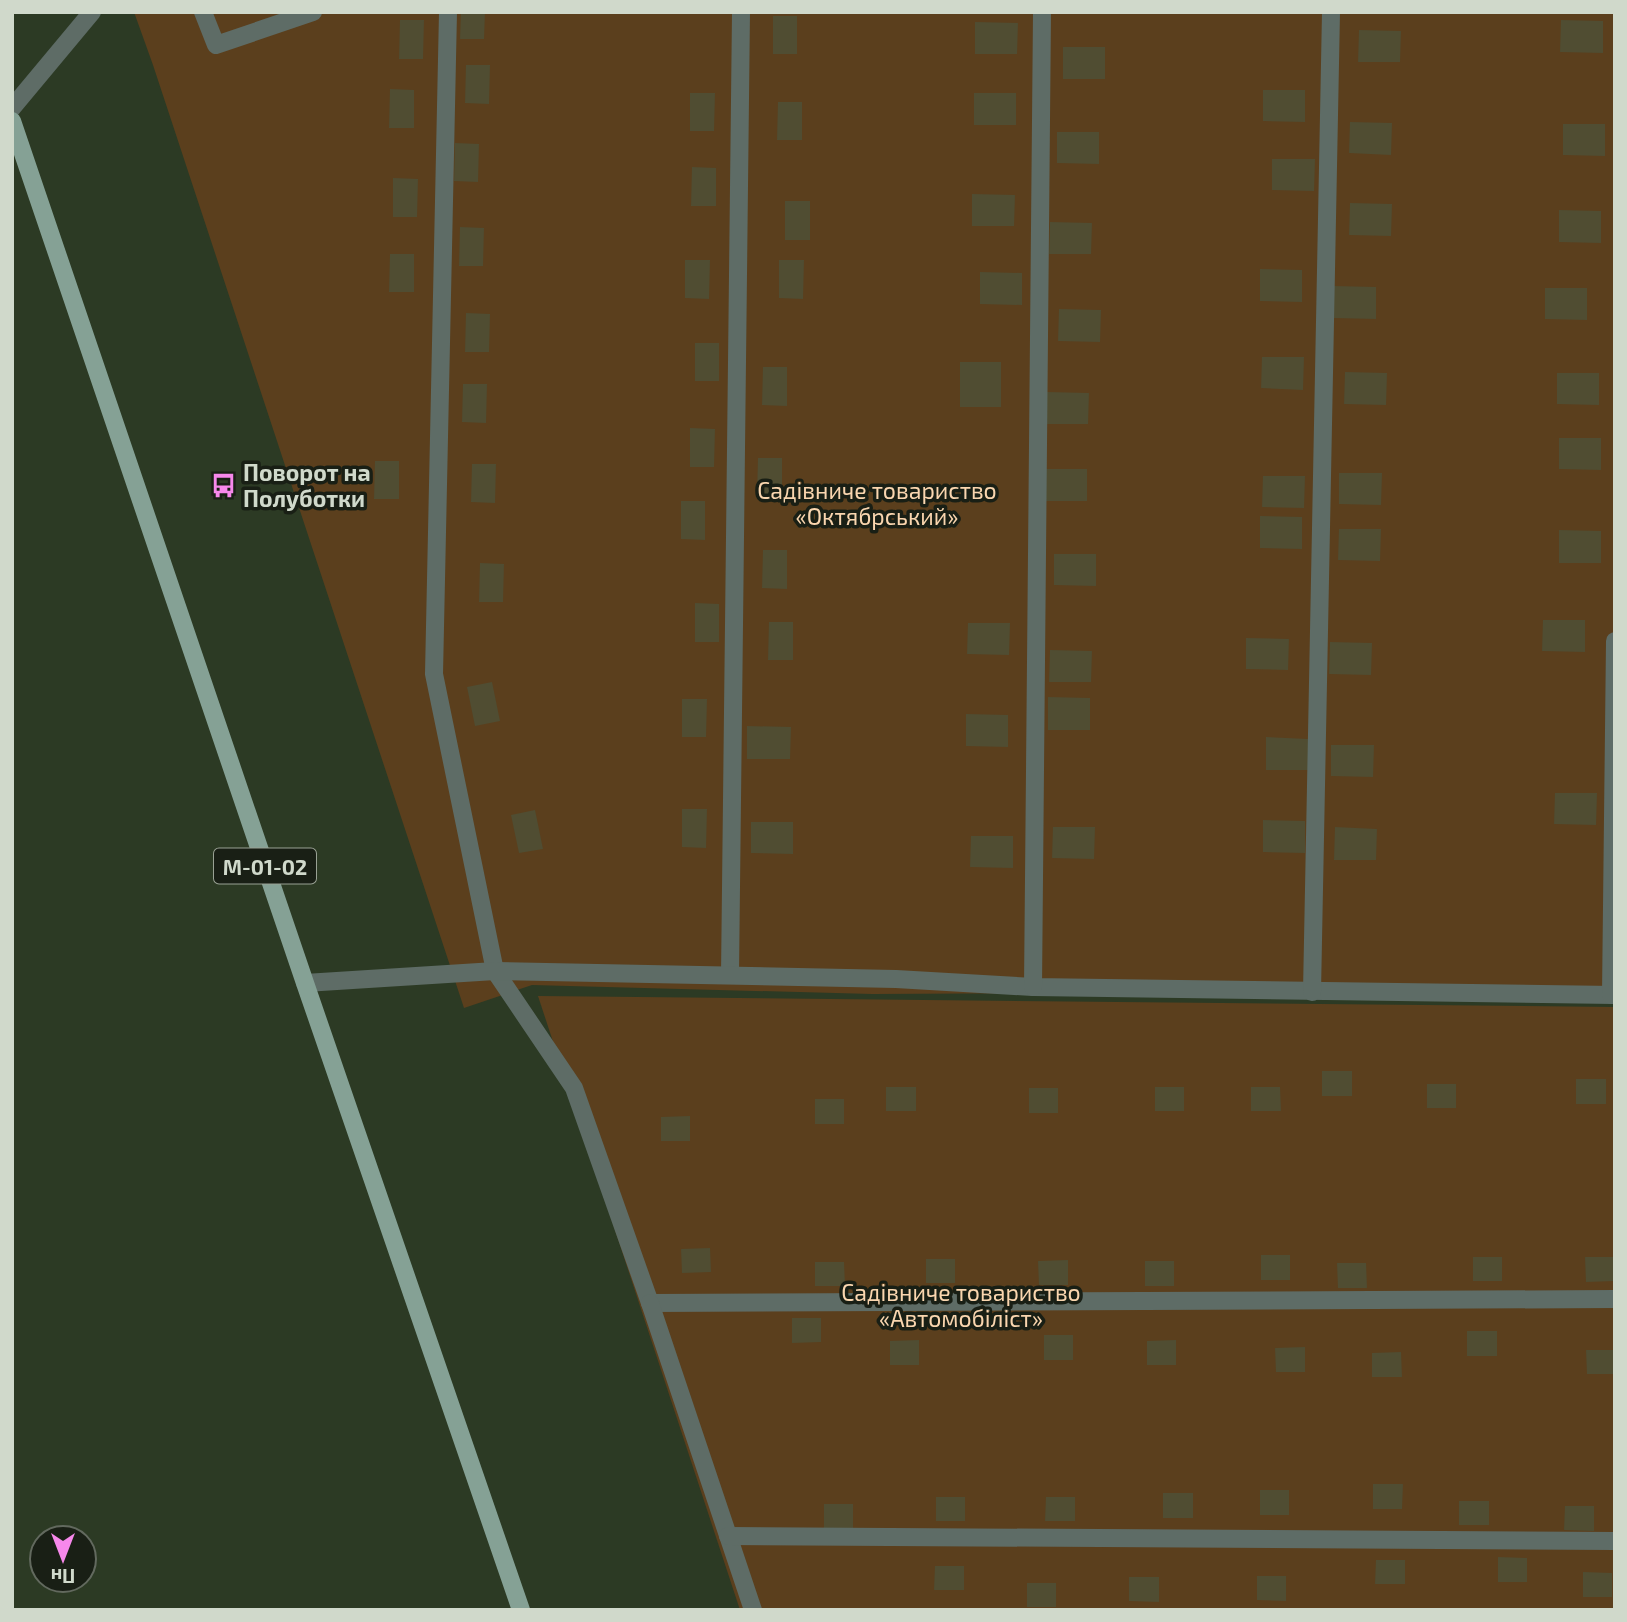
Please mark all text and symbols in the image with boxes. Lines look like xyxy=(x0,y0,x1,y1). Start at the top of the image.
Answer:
place label: Поворот на Полуботки xyxy=(243,458,371,512)
bus stop icon: Поворот на Полуботки xyxy=(209,471,237,499)
park label: Садівниче товариство «Октябрський» xyxy=(757,476,997,530)
road number: М-01-02 xyxy=(214,848,316,884)
park label: Садівниче товариство «Автомобіліст» xyxy=(841,1278,1081,1332)
north arrow xyxy=(28,1524,98,1594)
text: Пн xyxy=(51,1565,75,1588)

